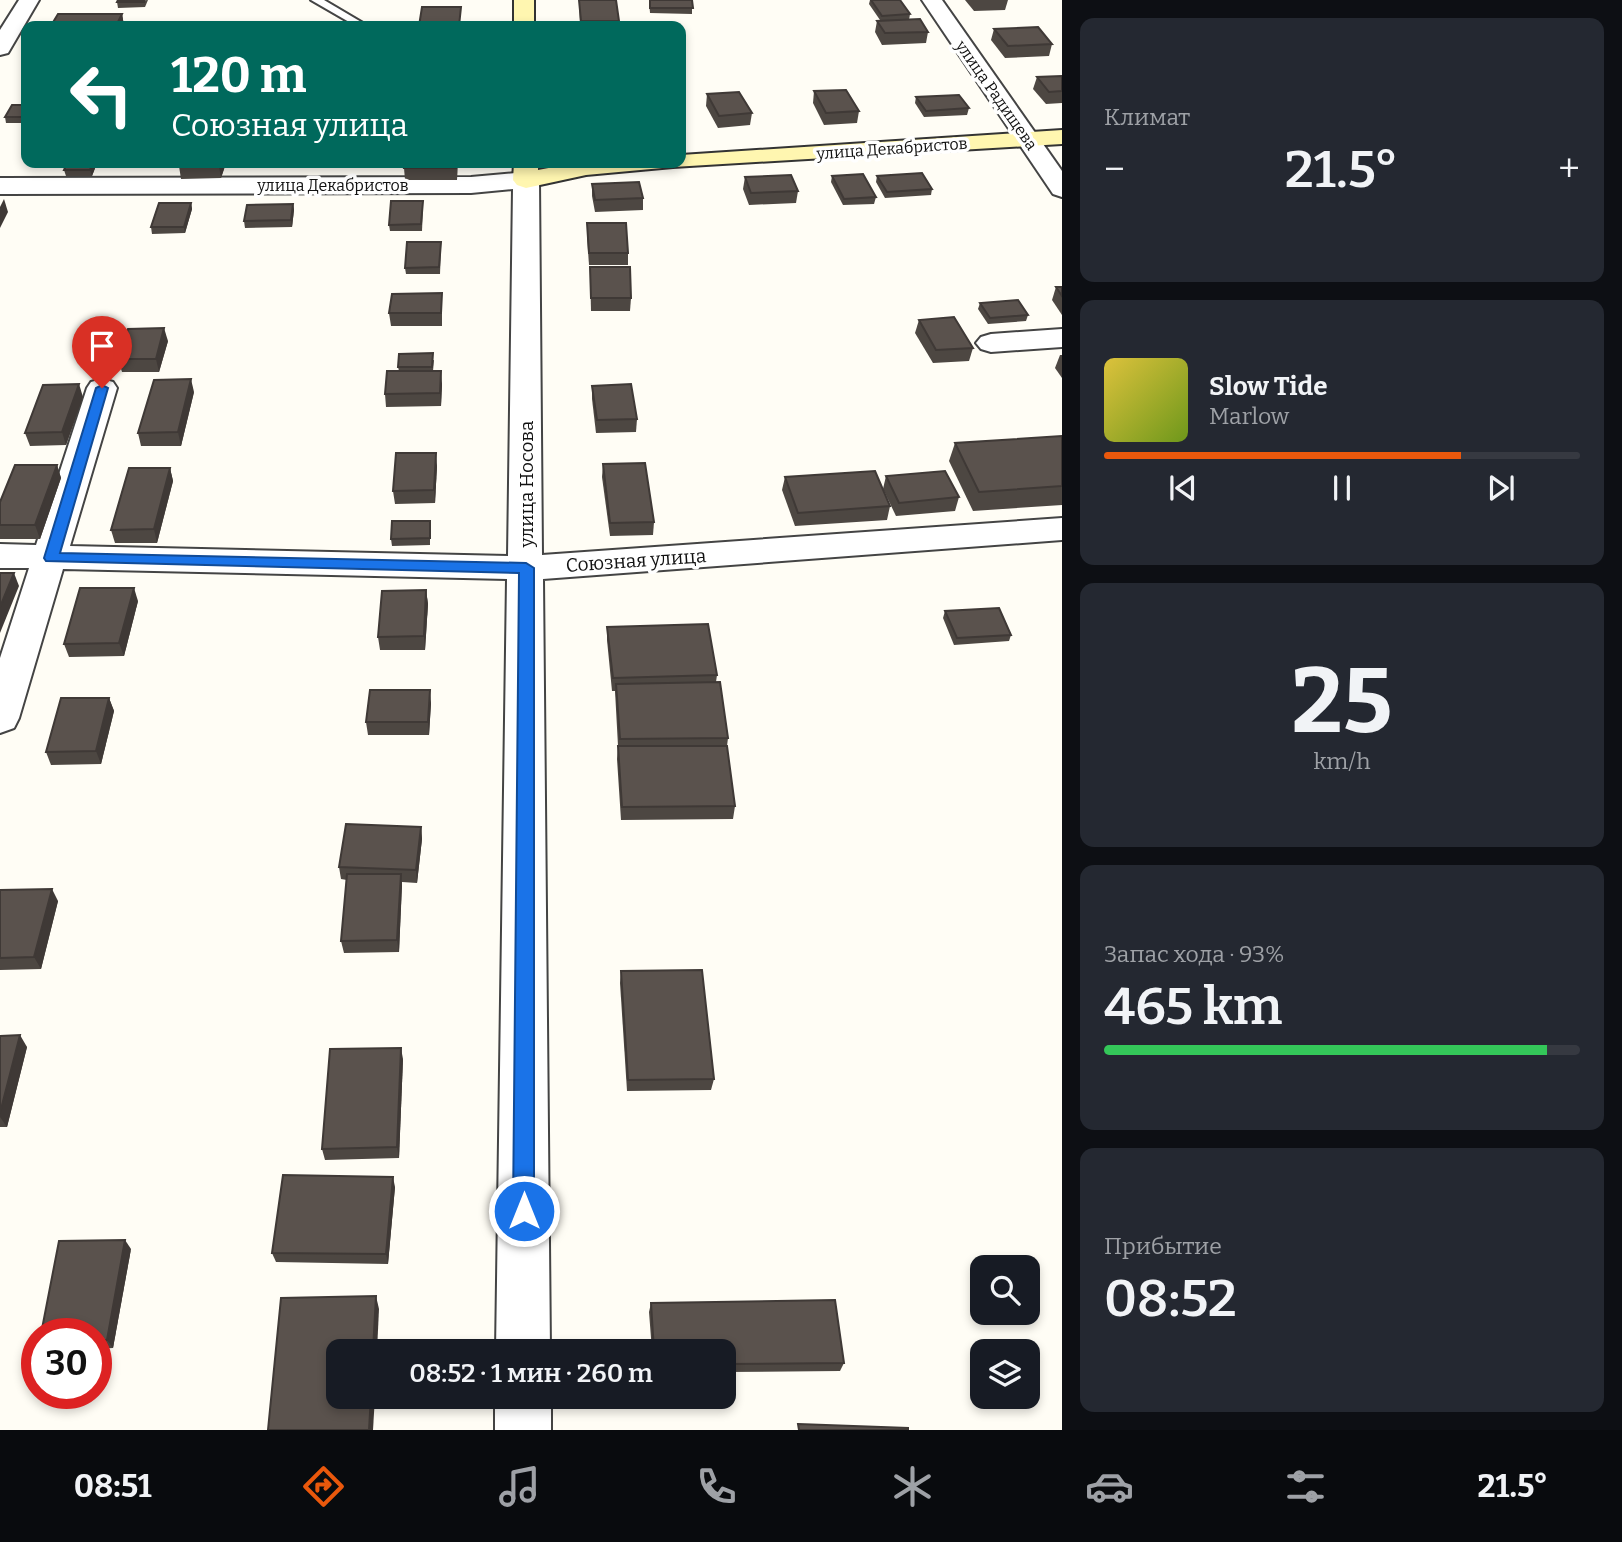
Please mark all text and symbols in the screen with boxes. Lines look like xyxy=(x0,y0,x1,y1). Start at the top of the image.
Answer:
street label: улица Радищева xyxy=(951,36,1042,154)
text: 120 m xyxy=(171,46,306,105)
icon: left xyxy=(56,49,147,140)
text: Климат xyxy=(1104,103,1190,131)
text: Союзная улица xyxy=(171,106,408,144)
street label: улица Декабристов xyxy=(815,134,968,163)
text: 21.5° xyxy=(1285,138,1398,201)
text: − xyxy=(1104,146,1125,192)
text: + xyxy=(1558,146,1580,192)
street label: улица Декабристов xyxy=(256,176,409,195)
pin xyxy=(72,316,132,388)
icon: arrive xyxy=(83,327,121,365)
text: Slow Tide xyxy=(1209,371,1328,402)
text: Marlow xyxy=(1209,402,1289,430)
street label: улица Носова xyxy=(515,420,538,549)
icon: previous xyxy=(1164,469,1202,507)
icon: pause xyxy=(1323,469,1361,507)
icon: next xyxy=(1482,469,1520,507)
street label: Союзная улица xyxy=(565,544,708,577)
text: 25 xyxy=(1291,647,1393,756)
text: km/h xyxy=(1314,747,1370,775)
text: Запас хода · 93% xyxy=(1104,940,1285,968)
text: 465 km xyxy=(1104,975,1282,1038)
position arrow xyxy=(487,1174,561,1248)
text: Прибытие xyxy=(1104,1232,1222,1260)
map controls xyxy=(970,1255,1040,1409)
button: search xyxy=(970,1255,1040,1325)
text: 08:52 xyxy=(1104,1267,1237,1330)
speed limit sign: 30 xyxy=(21,1318,112,1409)
button: layers xyxy=(970,1339,1040,1409)
text: 08:52 · 1 мин · 260 m xyxy=(409,1358,653,1389)
icon: directions xyxy=(299,1462,348,1511)
icon: music xyxy=(495,1462,544,1511)
icon: phone xyxy=(692,1462,741,1511)
icon: climate xyxy=(888,1462,937,1511)
icon: car xyxy=(1085,1462,1134,1511)
icon: filters xyxy=(1281,1462,1330,1511)
text: 08:51 xyxy=(74,1467,152,1505)
text: 21.5° xyxy=(1477,1467,1548,1505)

